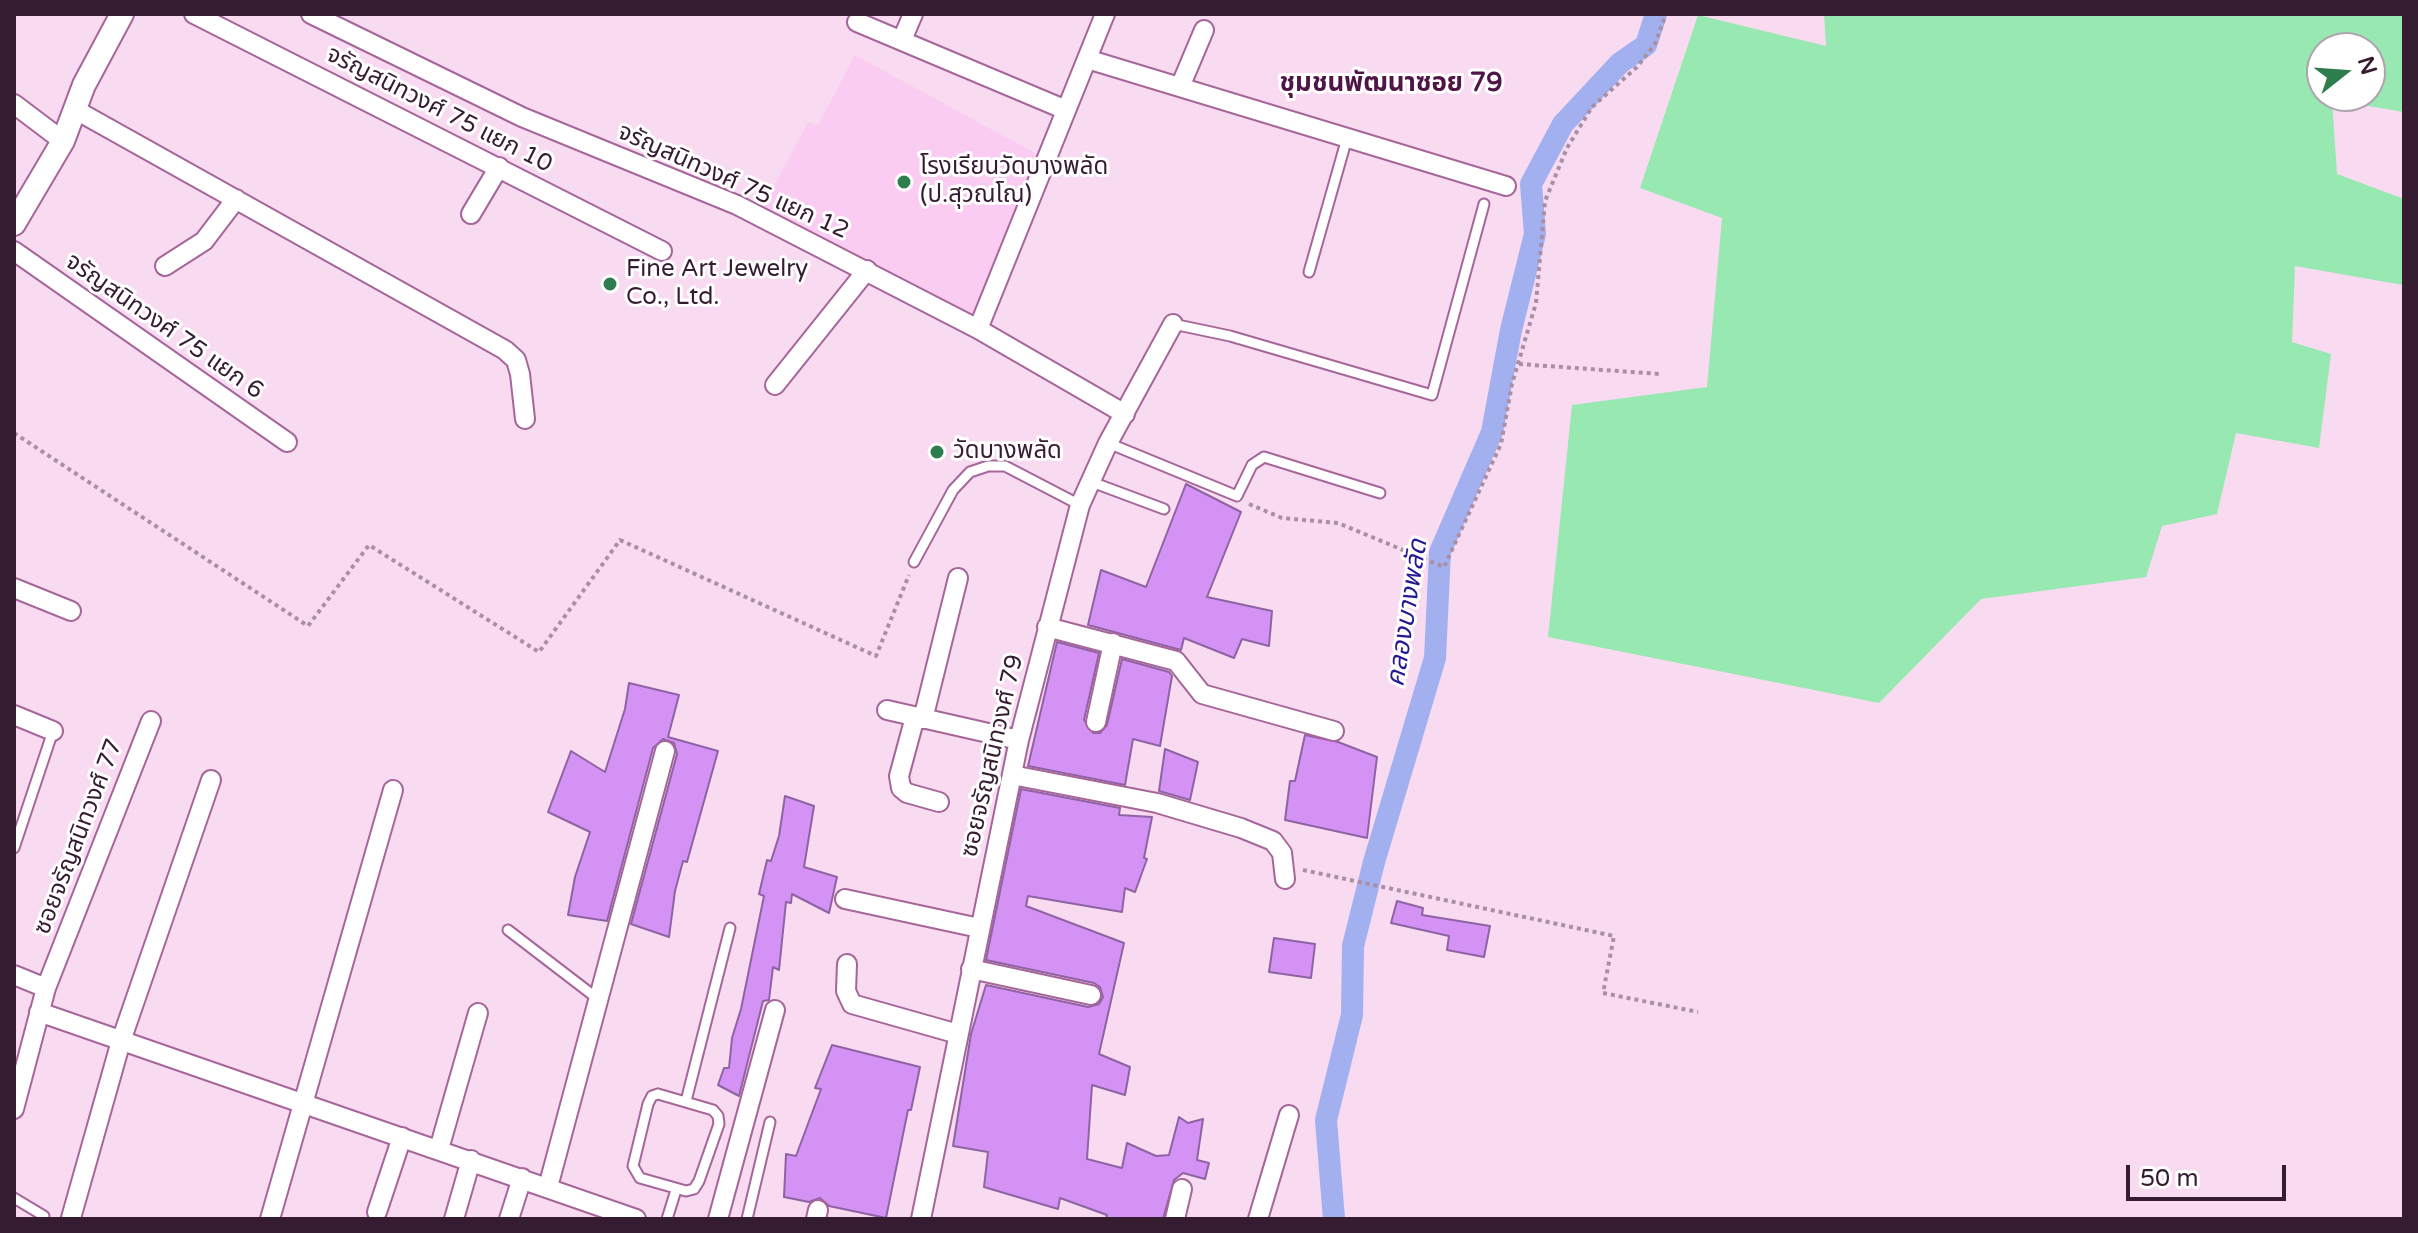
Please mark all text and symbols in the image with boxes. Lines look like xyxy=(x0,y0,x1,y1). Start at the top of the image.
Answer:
north arrow xyxy=(2306,32,2386,112)
street label: จรัญสนิทวงศ์ 75 แยก 10 xyxy=(321,40,557,180)
text: N xyxy=(2352,53,2382,78)
district label: ชุมชนพัฒนาซอย 79 xyxy=(1280,68,1502,100)
street label: จรัญสนิทวงศ์ 75 แยก 12 xyxy=(613,118,853,246)
place label: โรงเรียนวัดบางพลัด (ป.สุวณโณ) xyxy=(920,154,1108,210)
marker: โรงเรียนวัดบางพลัด (ป.สุวณโณ) xyxy=(895,173,913,191)
street label: จรัญสนิทวงศ์ 75 แยก 6 xyxy=(60,248,268,406)
place label: Fine Art Jewelry Co., Ltd. xyxy=(626,256,808,312)
marker: Fine Art Jewelry Co., Ltd. xyxy=(601,275,619,293)
place label: วัดบางพลัด xyxy=(953,438,1062,466)
marker: วัดบางพลัด xyxy=(928,443,946,461)
water label: คลองบางพลัด xyxy=(1381,537,1435,689)
street label: ซอยจรัญสนิทวงศ์ 79 xyxy=(956,652,1030,860)
street label: ซอยจรัญสนิทวงศ์ 77 xyxy=(28,735,130,939)
scale bar xyxy=(2130,1149,2290,1199)
text: 50 m xyxy=(2140,1164,2198,1193)

